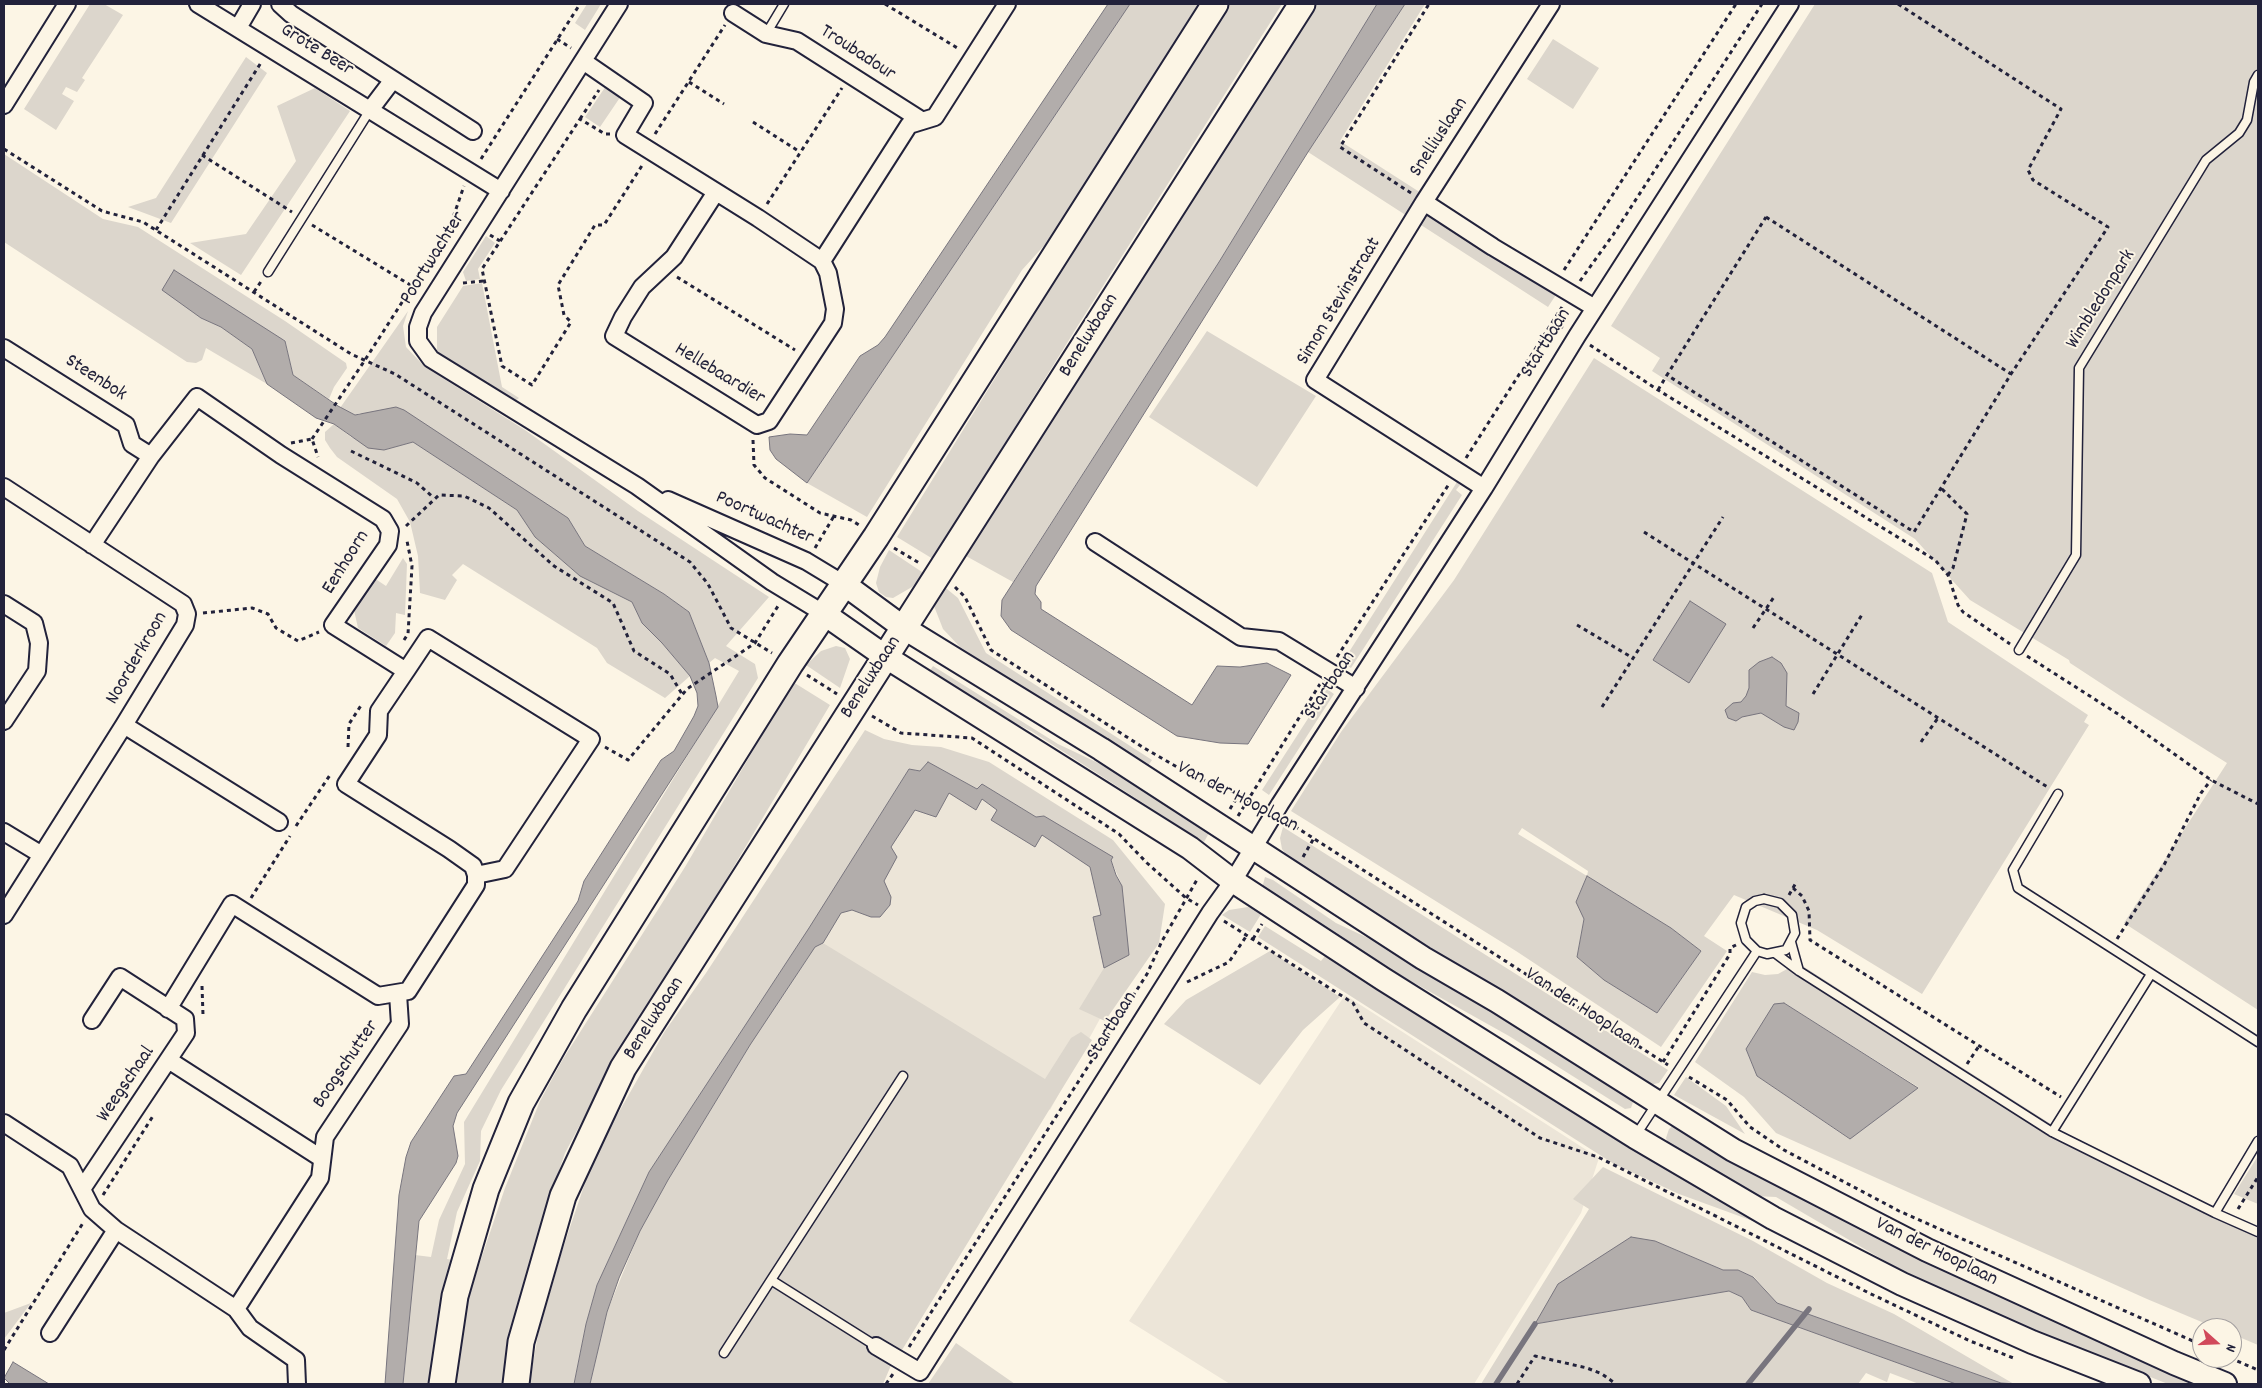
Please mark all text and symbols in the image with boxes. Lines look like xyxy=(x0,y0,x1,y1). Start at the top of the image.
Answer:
street label: Grote Beer xyxy=(275,19,357,83)
street label: Troubadour xyxy=(815,21,899,87)
street label: Snelliuslaan xyxy=(1405,94,1475,182)
street label: Poortwachter xyxy=(396,208,472,310)
street label: Simon Stevinstraat xyxy=(1292,234,1388,370)
street label: Wimbledonpark xyxy=(2062,246,2142,354)
street label: Beneluxbaan xyxy=(1055,290,1125,382)
street label: Startbaan xyxy=(1516,305,1578,383)
street label: Hellebaardier xyxy=(669,339,769,411)
street label: Steenbok xyxy=(60,350,130,408)
street label: Poortwachter xyxy=(711,487,817,551)
street label: Eenhoorn xyxy=(318,527,376,599)
street label: Noorderkroon xyxy=(102,608,174,710)
street label: Beneluxbaan xyxy=(836,632,908,724)
street label: Startbaan xyxy=(1300,647,1362,725)
street label: Van der Hooplaan xyxy=(1172,757,1302,839)
street label: Van der Hooplaan xyxy=(1520,964,1644,1056)
street label: Beneluxbaan xyxy=(619,973,691,1065)
street label: Startbaan xyxy=(1082,988,1144,1066)
street label: Boogschutter xyxy=(309,1016,385,1114)
street label: Weegschaal xyxy=(93,1042,161,1128)
street label: Van der Hooplaan xyxy=(1871,1213,2001,1293)
north arrow xyxy=(2192,1318,2242,1368)
text: N xyxy=(2220,1341,2241,1354)

